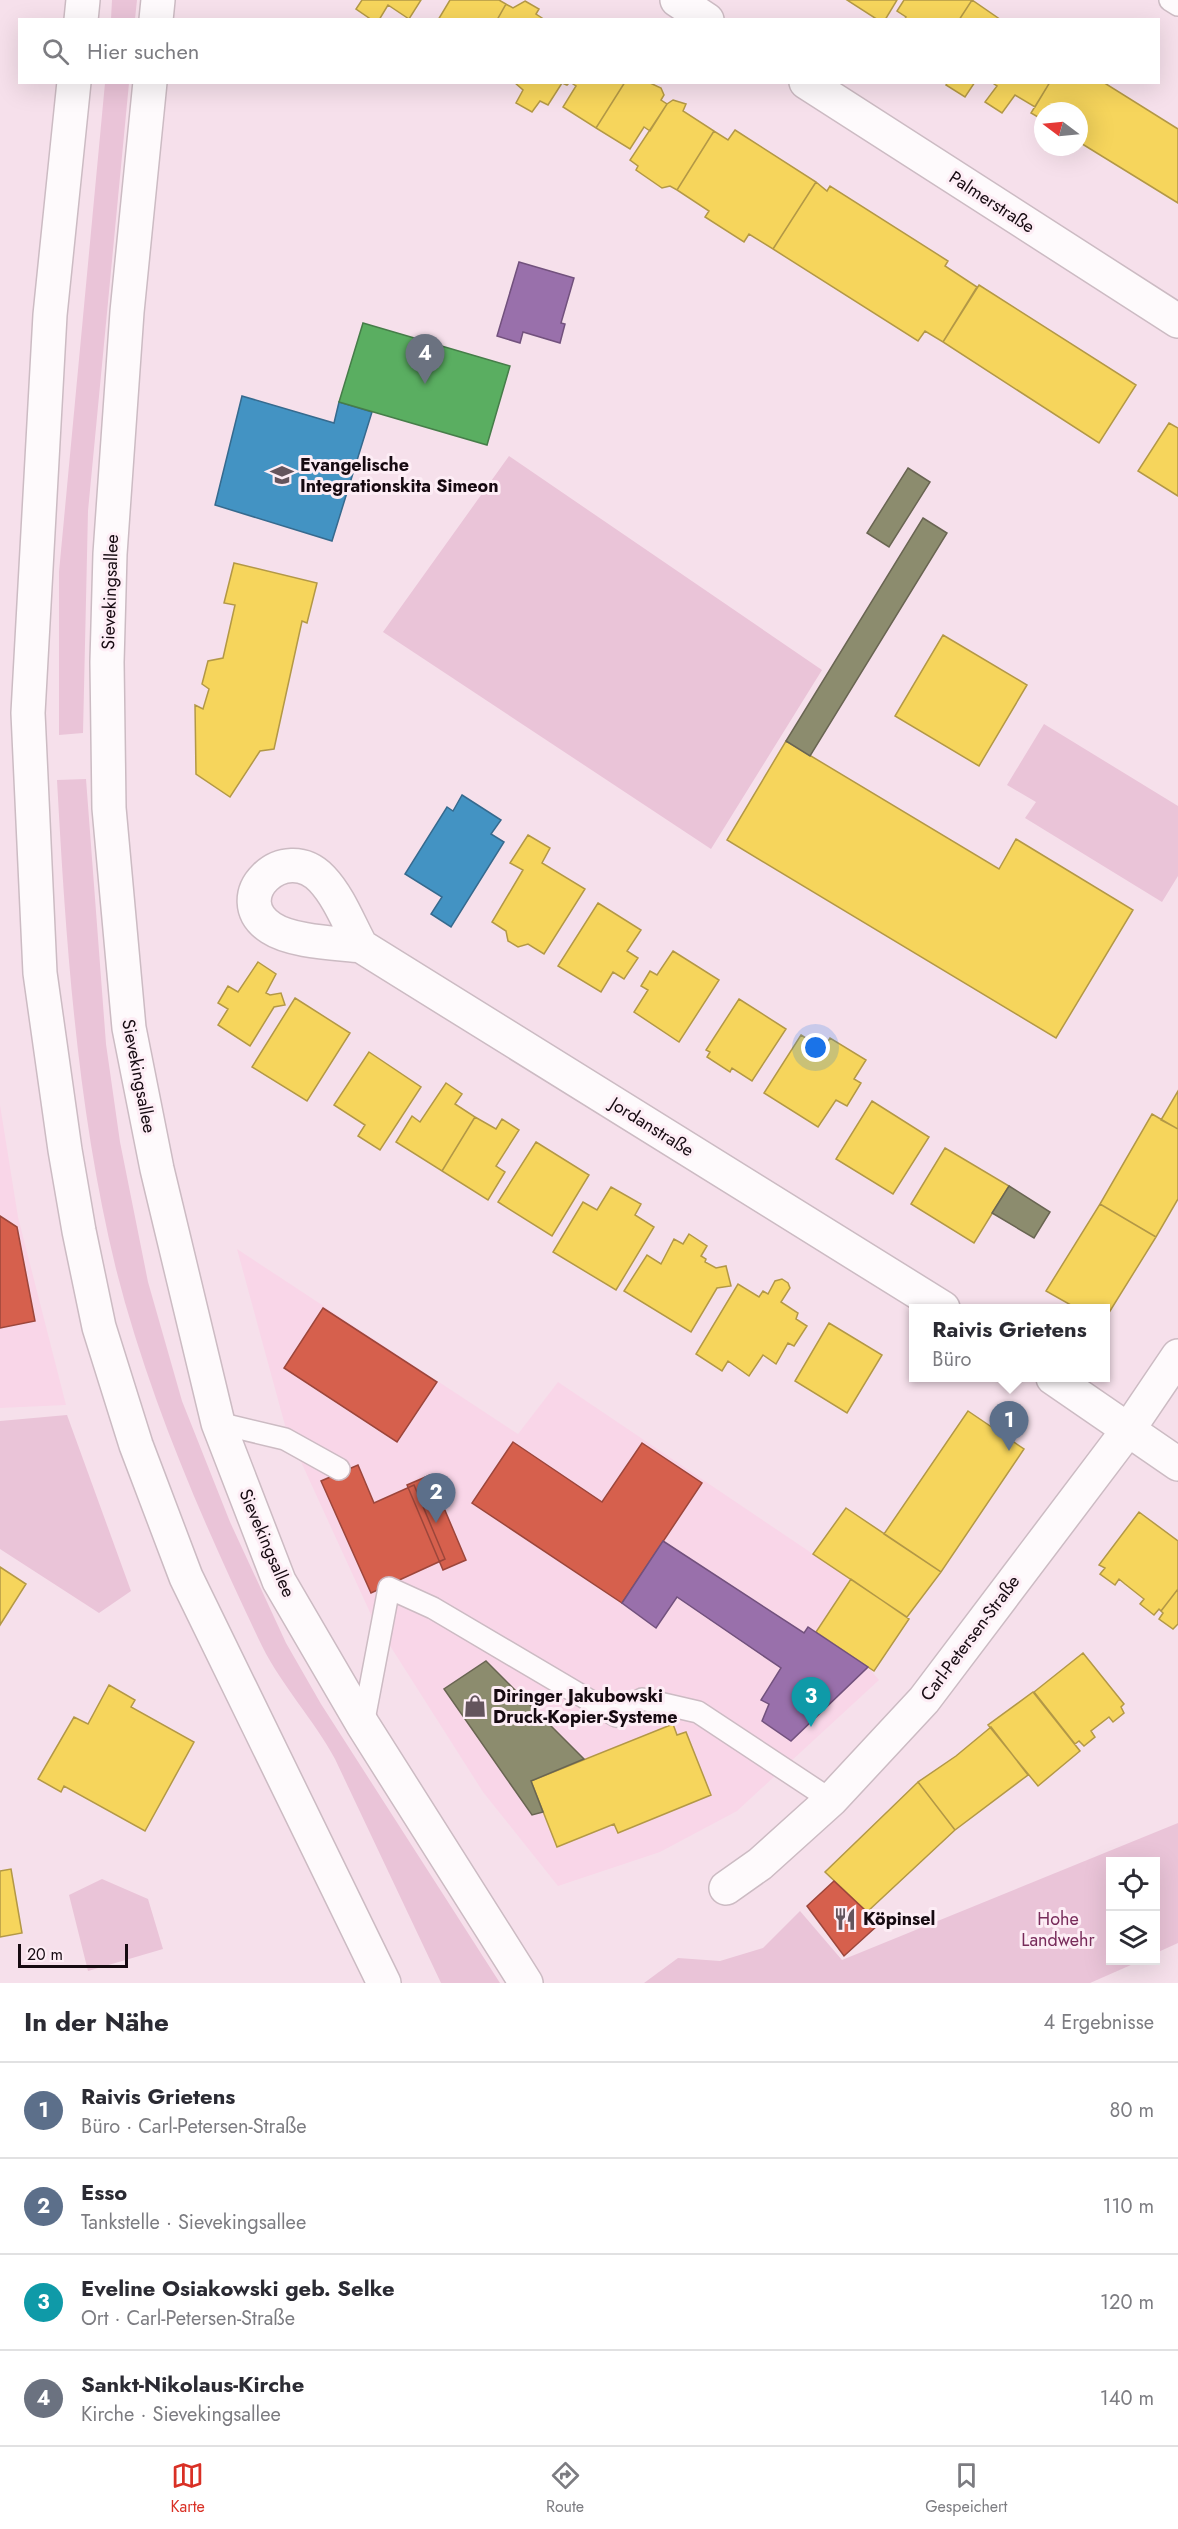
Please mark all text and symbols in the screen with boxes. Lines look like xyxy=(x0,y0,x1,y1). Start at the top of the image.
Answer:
search box xyxy=(18,18,1160,84)
icon: search xyxy=(39,35,72,68)
text: Hier suchen xyxy=(87,35,199,67)
north arrow xyxy=(1034,102,1088,156)
street label: Palmerstraße xyxy=(944,165,1040,239)
pin: 4 xyxy=(406,334,444,384)
place label: Evangelische Integrationskita Simeon xyxy=(300,452,499,499)
school or university icon: Evangelische Integrationskita Simeon xyxy=(269,462,295,488)
street label: Sievekingsallee xyxy=(95,534,125,650)
street label: Sievekingsallee xyxy=(115,1017,163,1135)
your location xyxy=(801,1033,830,1062)
street label: Jordanstraße xyxy=(603,1090,699,1163)
popup xyxy=(909,1304,1110,1382)
text: Raivis Grietens xyxy=(932,1313,1087,1345)
text: Büro xyxy=(932,1345,971,1374)
pin: 1 xyxy=(990,1402,1028,1451)
pin: 2 xyxy=(416,1474,456,1523)
street label: Sievekingsallee xyxy=(232,1485,302,1601)
street label: Carl-Petersen-Straße xyxy=(914,1570,1026,1706)
pin: 3 xyxy=(792,1678,830,1727)
place label: Diringer Jakubowski Druck-Kopier-Systeme xyxy=(493,1683,678,1730)
shop icon: Diringer Jakubowski Druck-Kopier-Systeme xyxy=(462,1693,488,1719)
map controls xyxy=(1106,1857,1160,1965)
button: locate xyxy=(1106,1857,1160,1911)
restaurant icon: Köpinsel xyxy=(832,1906,858,1932)
place label: Köpinsel xyxy=(863,1906,935,1932)
park label: Hohe Landwehr xyxy=(1021,1906,1095,1953)
button: layers xyxy=(1106,1911,1160,1965)
scale bar xyxy=(18,1941,128,1968)
text: 20 m xyxy=(27,1943,63,1966)
text: In der Nähe xyxy=(24,2003,169,2041)
text: 4 Ergebnisse xyxy=(1044,2008,1154,2037)
text: Raivis Grietens xyxy=(81,2080,235,2112)
text: 1 xyxy=(38,2096,49,2125)
text: 80 m xyxy=(1109,2096,1154,2125)
text: Büro · Carl-Petersen-Straße xyxy=(81,2112,307,2141)
text: Esso xyxy=(81,2176,127,2208)
text: 2 xyxy=(37,2192,50,2221)
text: 110 m xyxy=(1102,2192,1154,2221)
text: Tankstelle · Sievekingsallee xyxy=(81,2208,306,2237)
text: Eveline Osiakowski geb. Selke xyxy=(81,2272,395,2304)
text: 3 xyxy=(37,2288,50,2317)
text: 120 m xyxy=(1100,2288,1154,2317)
text: Ort · Carl-Petersen-Straße xyxy=(81,2304,295,2333)
text: Sankt-Nikolaus-Kirche xyxy=(81,2368,304,2400)
text: 4 xyxy=(37,2384,50,2413)
text: 140 m xyxy=(1100,2384,1154,2413)
text: Kirche · Sievekingsallee xyxy=(81,2400,281,2429)
tab: Karte xyxy=(171,2459,205,2518)
tab: Route xyxy=(546,2459,584,2518)
tab: Gespeichert xyxy=(925,2459,1007,2518)

